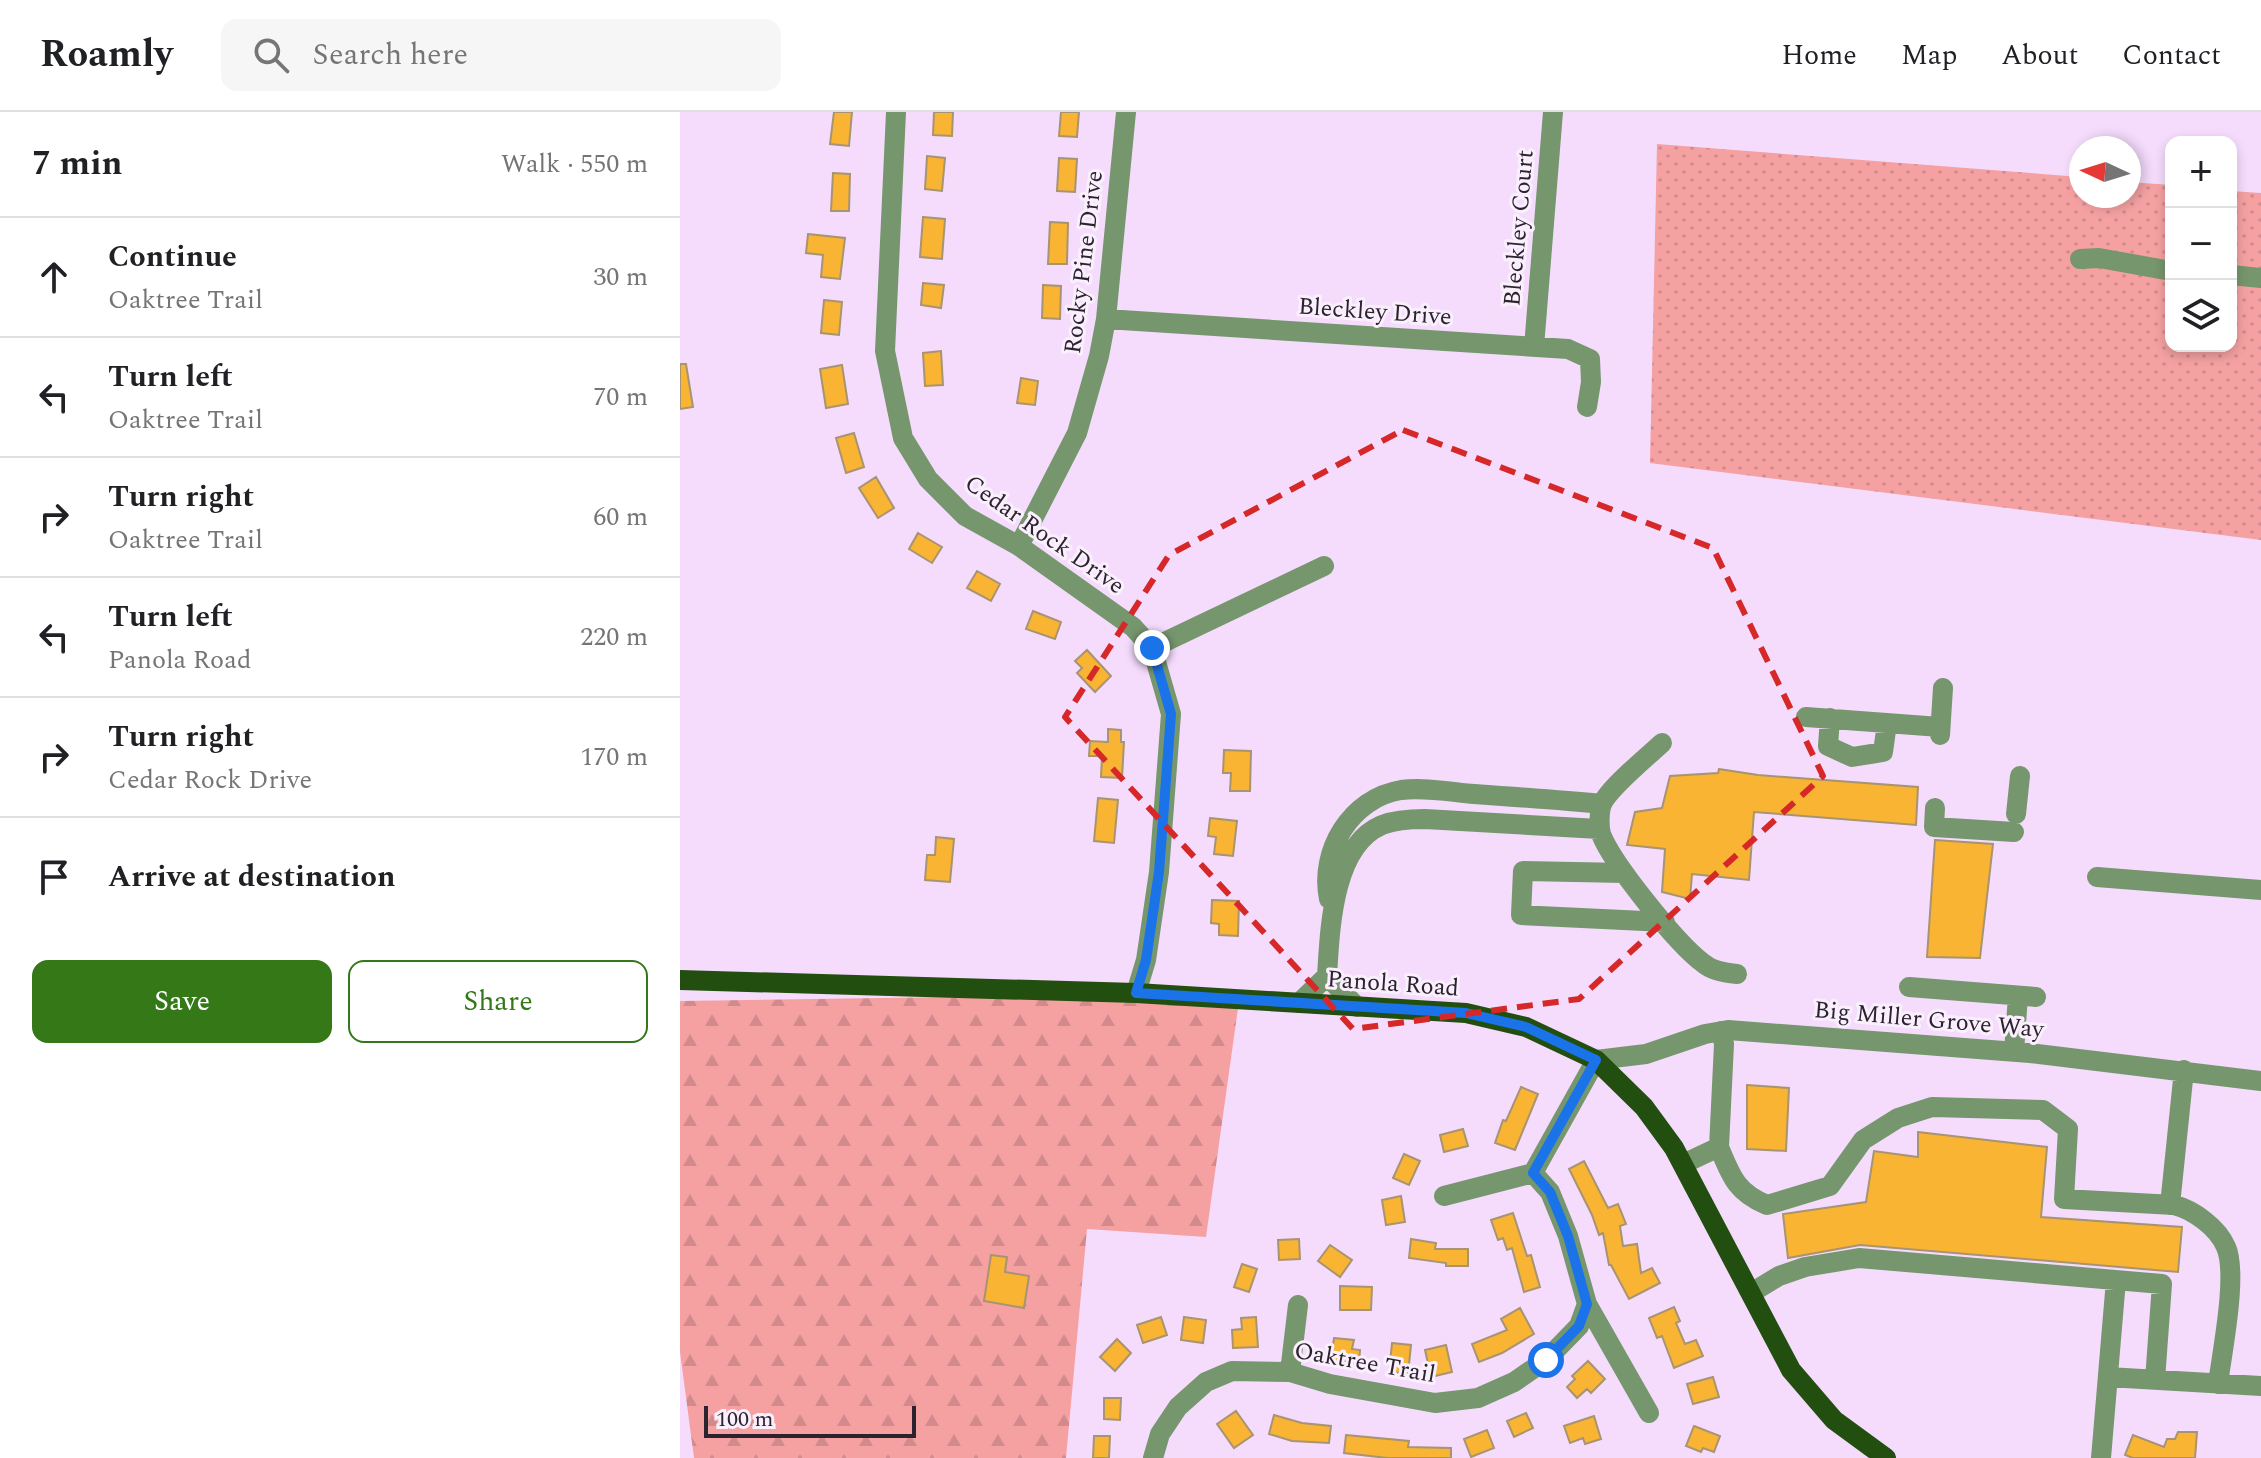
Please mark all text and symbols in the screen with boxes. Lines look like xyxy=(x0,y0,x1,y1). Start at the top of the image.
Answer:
search box xyxy=(221,19,781,91)
text: Roamly xyxy=(40,26,173,84)
text: Search here xyxy=(313,32,468,78)
icon: search xyxy=(249,33,293,77)
text: Home xyxy=(1781,34,1857,77)
text: Map xyxy=(1901,34,1957,77)
text: About xyxy=(2001,34,2078,77)
text: Contact xyxy=(2122,34,2221,77)
north arrow xyxy=(2069,136,2141,208)
map controls xyxy=(2165,136,2237,352)
button: + xyxy=(2165,136,2237,208)
text: 7 min xyxy=(32,138,122,190)
text: Walk · 550 m xyxy=(501,144,648,184)
street label: Bleckley Court xyxy=(1494,148,1544,308)
street label: Rocky Pine Drive xyxy=(1055,168,1113,356)
button: − xyxy=(2165,208,2237,280)
text: Continue xyxy=(108,234,237,280)
icon: ahead xyxy=(32,255,76,299)
text: 30 m xyxy=(593,257,648,297)
text: Oaktree Trail xyxy=(108,280,263,320)
button: layers xyxy=(2165,280,2237,352)
street label: Bleckley Drive xyxy=(1297,289,1453,335)
text: Turn left xyxy=(108,354,233,400)
icon: left xyxy=(32,375,76,419)
text: 70 m xyxy=(593,377,648,417)
text: Oaktree Trail xyxy=(108,400,263,440)
street label: Cedar Rock Drive xyxy=(957,466,1132,604)
text: Turn right xyxy=(108,474,254,520)
icon: right xyxy=(32,495,76,539)
text: 60 m xyxy=(593,497,648,537)
text: Oaktree Trail xyxy=(108,520,263,560)
text: Turn left xyxy=(108,594,233,640)
icon: left xyxy=(32,615,76,659)
text: 220 m xyxy=(580,617,648,657)
route end xyxy=(1134,630,1170,666)
text: Panola Road xyxy=(108,640,251,680)
text: Turn right xyxy=(108,714,254,760)
icon: right xyxy=(32,735,76,779)
text: 170 m xyxy=(580,737,648,777)
text: Cedar Rock Drive xyxy=(108,760,312,800)
text: Arrive at destination xyxy=(108,854,395,900)
icon: arrive xyxy=(32,855,76,899)
button: Save xyxy=(32,960,332,1043)
button: Share xyxy=(348,960,648,1043)
street label: Panola Road xyxy=(1326,961,1460,1007)
street label: Big Miller Grove Way xyxy=(1813,992,2047,1048)
street label: Oaktree Trail xyxy=(1291,1333,1438,1393)
route start xyxy=(1528,1342,1564,1378)
scale bar xyxy=(704,1402,916,1438)
text: 100 m xyxy=(716,1403,773,1436)

